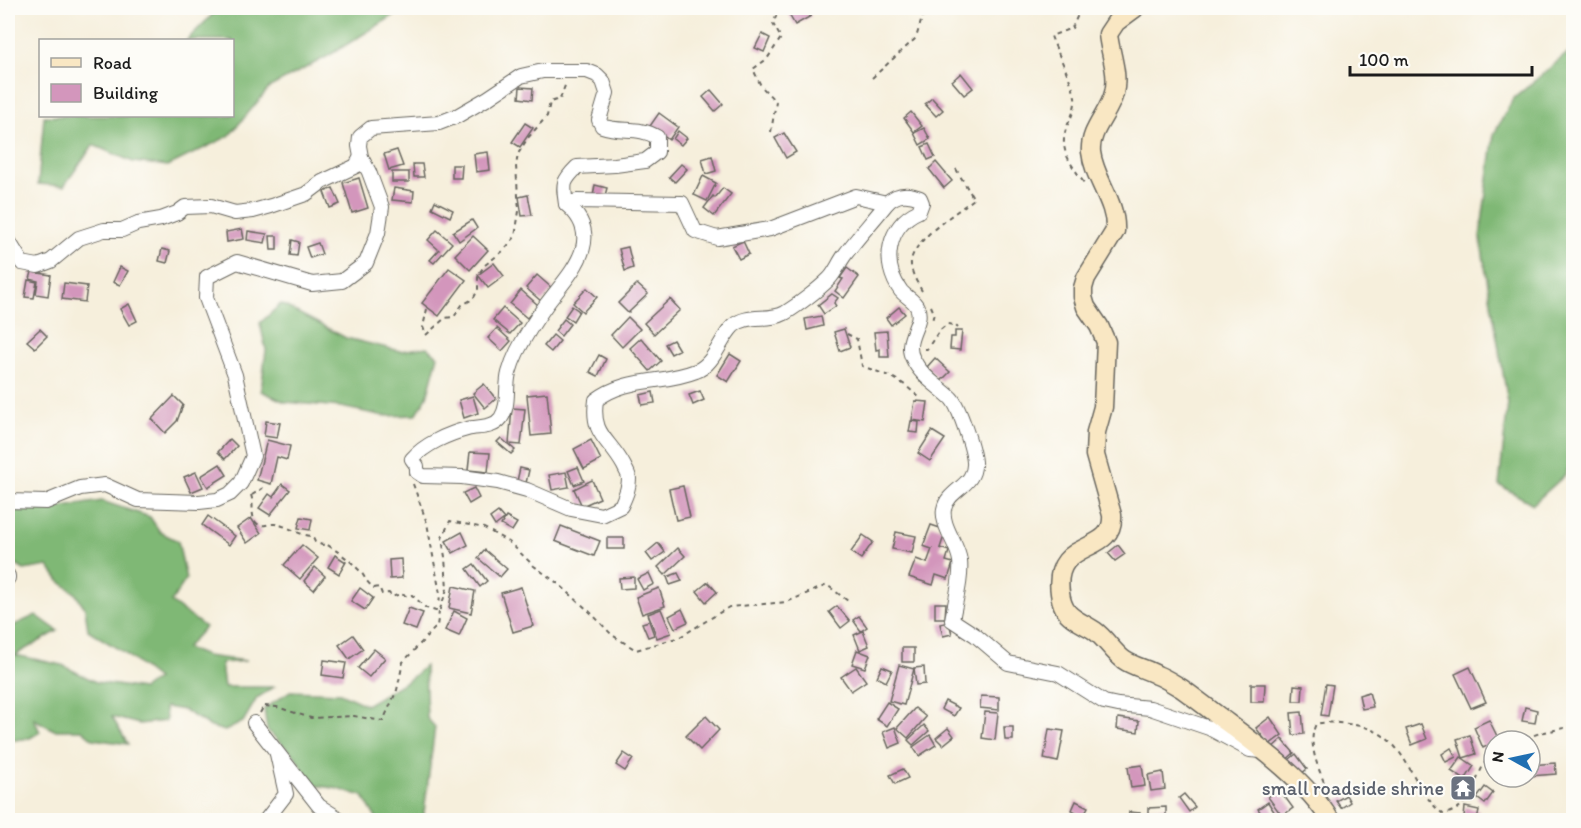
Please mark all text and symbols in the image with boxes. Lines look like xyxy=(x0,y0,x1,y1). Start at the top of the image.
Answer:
legend xyxy=(39,39,234,117)
scale bar xyxy=(1350,39,1532,77)
text: 100 m xyxy=(1359,49,1409,71)
text: Road xyxy=(93,52,132,74)
text: Building xyxy=(93,82,159,104)
north arrow xyxy=(1482,729,1542,789)
text: N xyxy=(1487,750,1508,764)
temple icon: small roadside shrine xyxy=(1448,773,1478,803)
place label: small roadside shrine xyxy=(1262,776,1444,800)

